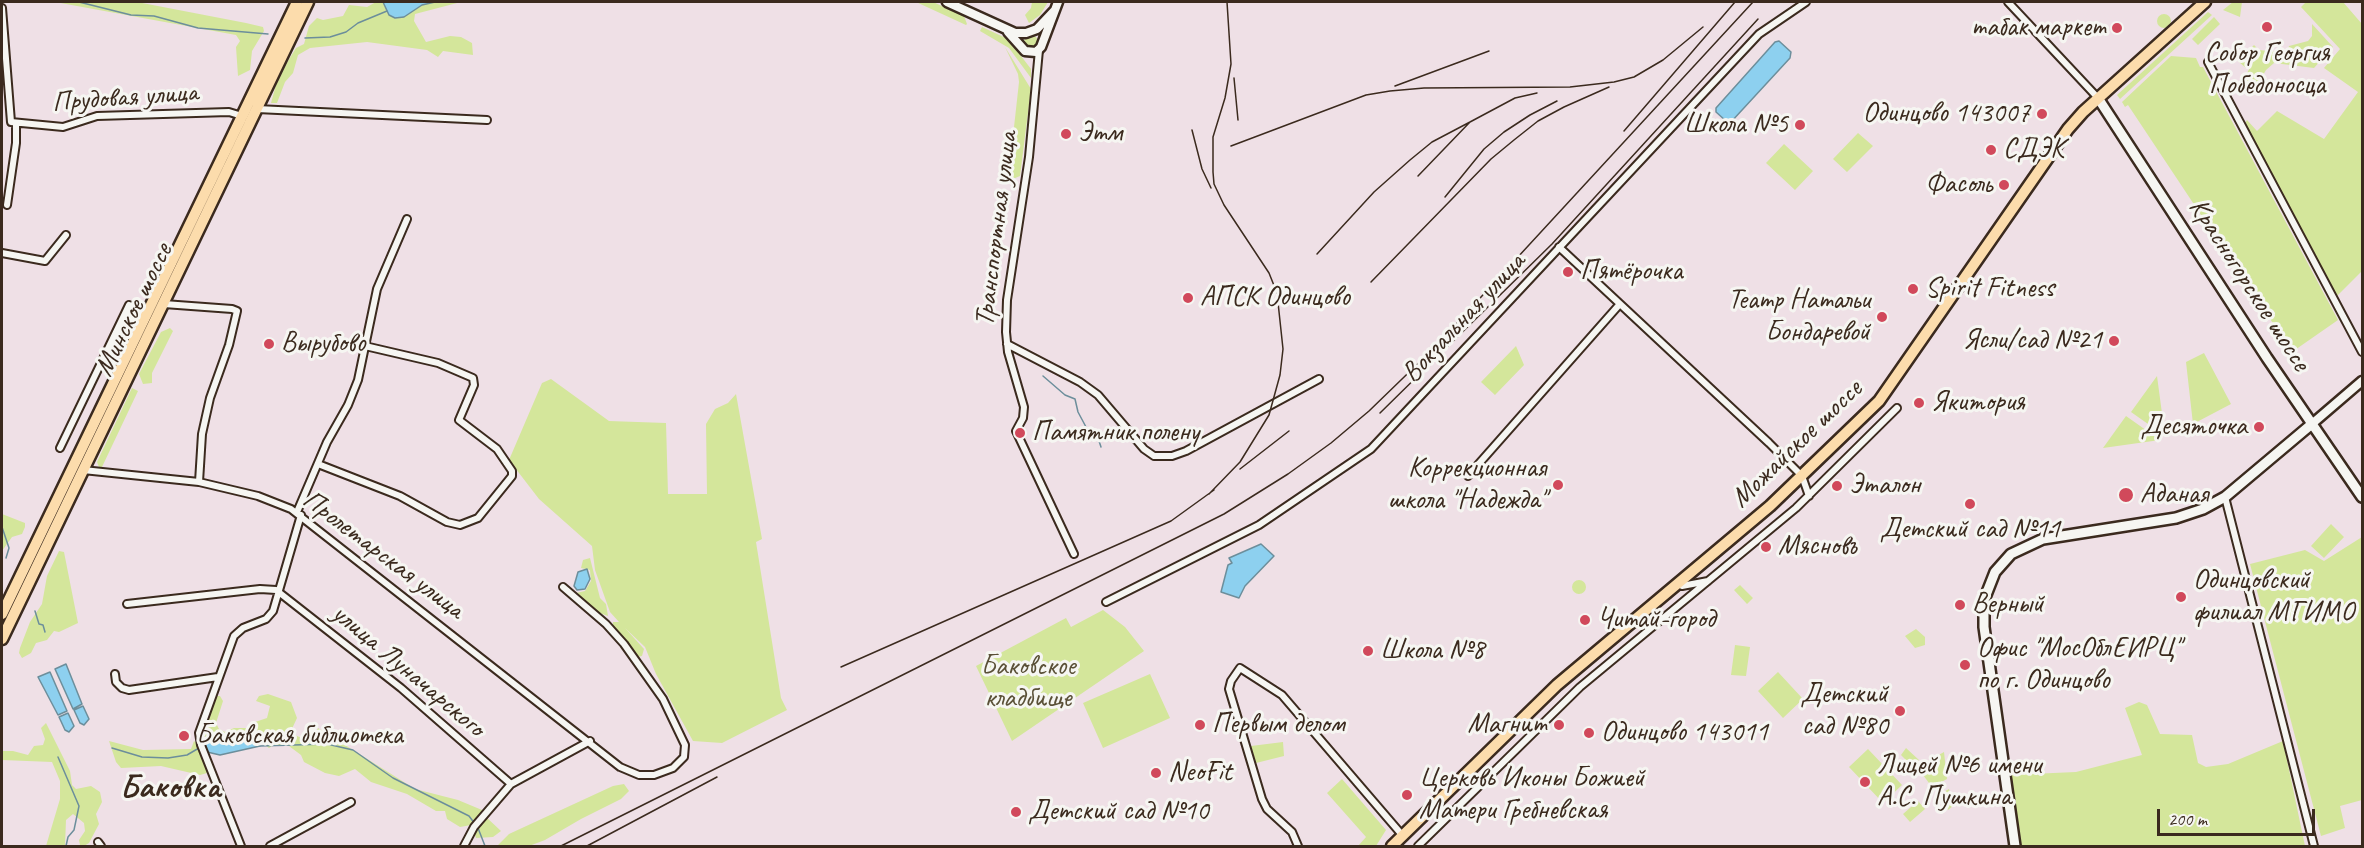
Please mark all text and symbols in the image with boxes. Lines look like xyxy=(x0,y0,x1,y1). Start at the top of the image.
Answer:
place label: табак маркет xyxy=(1971,11,2105,45)
marker: Собор Георгия Победоносца xyxy=(2260,20,2274,34)
marker: табак маркет xyxy=(2110,21,2124,35)
place label: Собор Георгия Победоносца xyxy=(2204,37,2330,103)
street label: Прудовая улица xyxy=(51,76,199,120)
place label: Одинцово 143007 xyxy=(1863,97,2030,131)
marker: Одинцово 143007 xyxy=(2035,107,2049,121)
place label: Школа №5 xyxy=(1684,108,1788,142)
place label: Этм xyxy=(1078,117,1122,151)
marker: Школа №5 xyxy=(1793,118,1807,132)
marker: Этм xyxy=(1059,127,1073,141)
street label: Транспортная улица xyxy=(968,130,1026,328)
place label: СДЭК xyxy=(2003,133,2064,167)
marker: СДЭК xyxy=(1984,143,1998,157)
place label: Фасоль xyxy=(1925,168,1992,202)
marker: Фасоль xyxy=(1997,178,2011,192)
street label: Красногорское шоссе xyxy=(2181,192,2317,378)
street label: Минское шоссе xyxy=(87,238,181,382)
street label: Вокзальная улица xyxy=(1395,246,1533,390)
place label: Пятёрочка xyxy=(1580,255,1683,289)
marker: Пятёрочка xyxy=(1561,265,1575,279)
place label: Spirit Fitness xyxy=(1925,272,2054,306)
place label: АПСК Одинцово xyxy=(1200,281,1350,315)
marker: Spirit Fitness xyxy=(1906,282,1920,296)
place label: Театр Натальи Бондаревой xyxy=(1728,284,1870,350)
marker: АПСК Одинцово xyxy=(1181,291,1195,305)
marker: Театр Натальи Бондаревой xyxy=(1875,310,1889,324)
place label: Ясли/сад №21 xyxy=(1963,324,2102,358)
place label: Вырубово xyxy=(281,327,365,361)
marker: Ясли/сад №21 xyxy=(2107,334,2121,348)
marker: Вырубово xyxy=(262,337,276,351)
street label: Можайское шоссе xyxy=(1724,373,1870,515)
place label: Якитория xyxy=(1931,386,2025,420)
marker: Якитория xyxy=(1912,396,1926,410)
place label: Десяточка xyxy=(2140,410,2247,444)
place label: Памятник полену xyxy=(1032,416,1199,450)
marker: Десяточка xyxy=(2252,420,2266,434)
marker: Памятник полену xyxy=(1013,426,1027,440)
place label: Коррекционная школа "Надежда" xyxy=(1388,452,1546,518)
place label: Эталон xyxy=(1849,469,1920,503)
marker: Коррекционная школа "Надежда" xyxy=(1551,478,1565,492)
place label: Аданая xyxy=(2140,478,2208,512)
marker: Эталон xyxy=(1830,479,1844,493)
street label: Пролетарская улица xyxy=(296,483,470,627)
marker: Аданая xyxy=(2117,486,2135,504)
marker: Детский сад №11 xyxy=(1963,497,1977,511)
place label: Детский сад №11 xyxy=(1880,513,2060,547)
place label: Мясновъ xyxy=(1778,530,1857,564)
marker: Мясновъ xyxy=(1759,540,1773,554)
place label: Одинцовский филиал МГИМО xyxy=(2193,564,2354,630)
place label: Верный xyxy=(1972,588,2044,622)
marker: Одинцовский филиал МГИМО xyxy=(2174,590,2188,604)
street label: улица Луначарского xyxy=(325,597,491,745)
marker: Верный xyxy=(1953,598,1967,612)
place label: Читай-город xyxy=(1597,603,1715,637)
marker: Читай-город xyxy=(1578,613,1592,627)
place label: Офис "МосОблЕИРЦ" по г. Одинцово xyxy=(1977,632,2180,698)
place label: Школа №8 xyxy=(1380,634,1484,668)
marker: Школа №8 xyxy=(1361,644,1375,658)
park label: Баковское кладбище xyxy=(981,650,1075,716)
marker: Офис "МосОблЕИРЦ" по г. Одинцово xyxy=(1958,658,1972,672)
place label: Детский сад №80 xyxy=(1800,678,1888,744)
marker: Детский сад №80 xyxy=(1893,704,1907,718)
place label: Первым делом xyxy=(1212,708,1344,742)
place label: Магнит xyxy=(1467,708,1547,742)
place label: Одинцово 143011 xyxy=(1601,716,1768,750)
marker: Первым делом xyxy=(1193,718,1207,732)
marker: Магнит xyxy=(1552,718,1566,732)
place label: Баковская библиотека xyxy=(196,719,403,753)
marker: Одинцово 143011 xyxy=(1582,726,1596,740)
marker: Баковская библиотека xyxy=(177,729,191,743)
place label: Лицей №6 имени А.С. Пушкина xyxy=(1877,749,2041,815)
place label: NeoFit xyxy=(1168,756,1232,790)
place label: Церковь Иконы Божией Матери Гребневская xyxy=(1419,762,1644,828)
marker: NeoFit xyxy=(1149,766,1163,780)
district label: Баковка xyxy=(120,768,220,808)
marker: Лицей №6 имени А.С. Пушкина xyxy=(1858,775,1872,789)
marker: Церковь Иконы Божией Матери Гребневская xyxy=(1400,788,1414,802)
place label: Детский сад №10 xyxy=(1028,795,1209,829)
scale bar xyxy=(2160,797,2318,835)
marker: Детский сад №10 xyxy=(1009,805,1023,819)
text: 200 m xyxy=(2168,808,2207,830)

